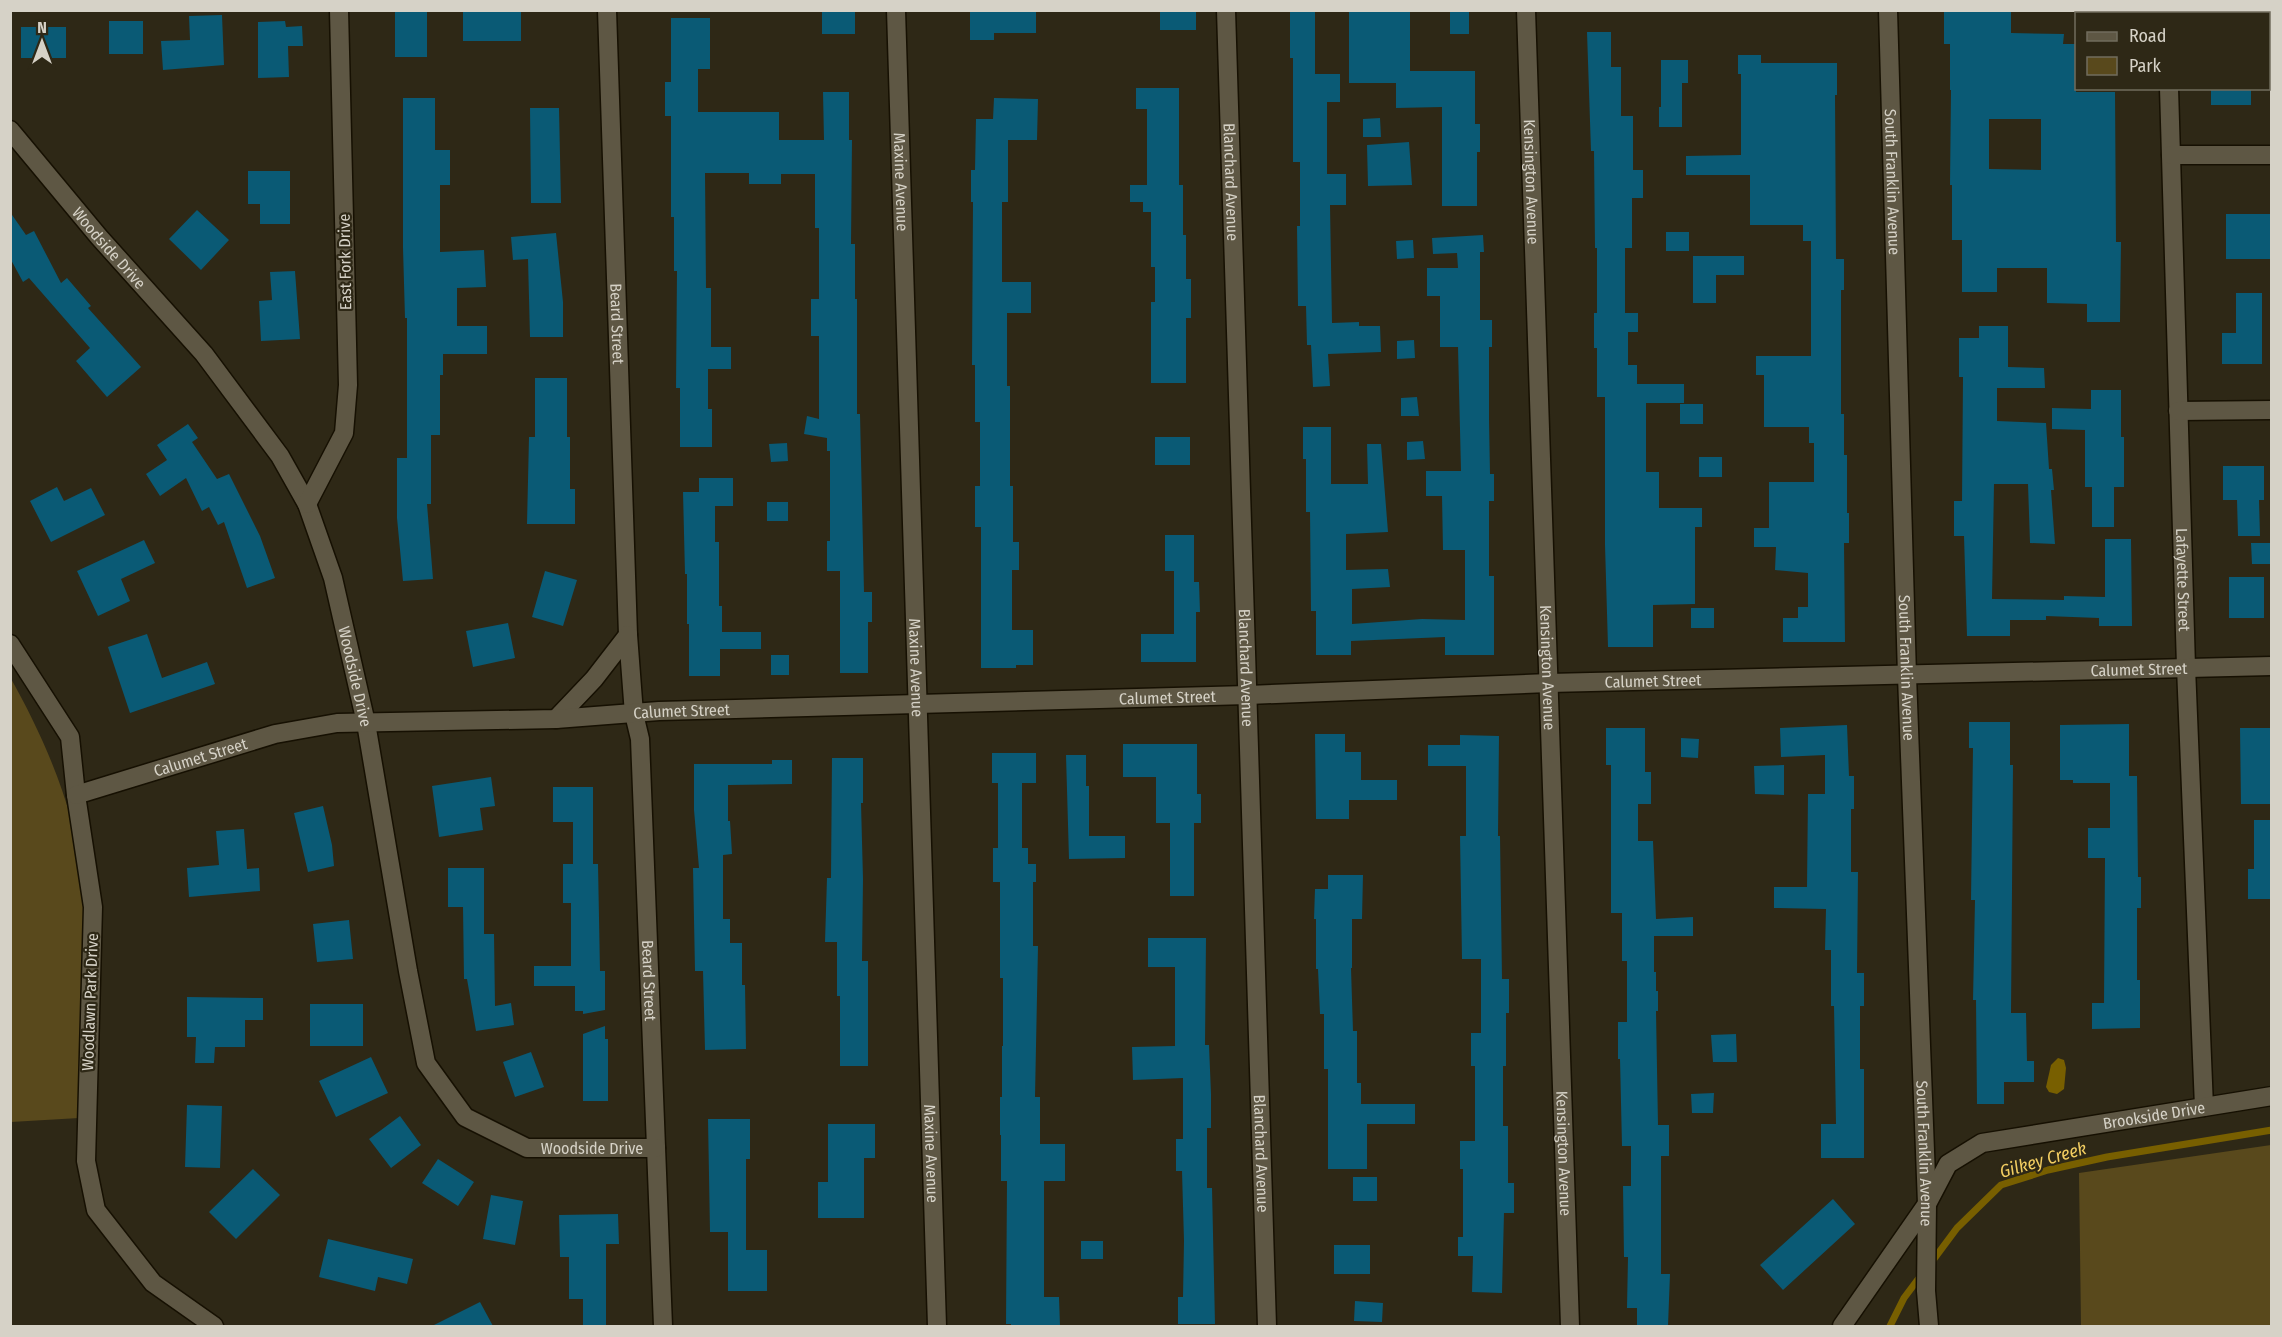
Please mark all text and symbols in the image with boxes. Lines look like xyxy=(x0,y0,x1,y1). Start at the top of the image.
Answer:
north arrow xyxy=(12,12,72,72)
legend xyxy=(2075,12,2270,90)
text: N xyxy=(37,18,47,37)
text: Road xyxy=(2129,25,2166,47)
text: Park xyxy=(2129,55,2162,77)
street label: South Franklin Avenue xyxy=(1881,109,1904,255)
street label: Kensington Avenue xyxy=(1520,119,1543,245)
street label: Blanchard Avenue xyxy=(1220,123,1243,241)
street label: Maxine Avenue xyxy=(890,132,912,232)
street label: Woodside Drive xyxy=(68,203,150,293)
street label: East Fork Drive xyxy=(335,214,355,310)
street label: Beard Street xyxy=(607,283,628,365)
street label: Lafayette Street xyxy=(2172,528,2194,632)
street label: South Franklin Avenue xyxy=(1895,594,1919,741)
street label: Kensington Avenue xyxy=(1536,605,1560,731)
street label: Blanchard Avenue xyxy=(1235,608,1258,727)
street label: Maxine Avenue xyxy=(905,618,928,717)
street label: Woodside Drive xyxy=(335,624,376,728)
street label: Calumet Street xyxy=(2090,658,2188,680)
street label: Calumet Street xyxy=(1604,670,1702,691)
street label: Calumet Street xyxy=(1119,686,1217,708)
street label: Calumet Street xyxy=(632,700,731,722)
street label: Calumet Street xyxy=(151,733,250,780)
street label: Woodlawn Park Drive xyxy=(78,933,102,1071)
street label: Beard Street xyxy=(638,940,661,1022)
street label: South Franklin Avenue xyxy=(1913,1080,1937,1227)
street label: Kensington Avenue xyxy=(1553,1090,1576,1216)
street label: Blanchard Avenue xyxy=(1250,1094,1273,1213)
street label: Brookside Drive xyxy=(2101,1097,2206,1133)
street label: Maxine Avenue xyxy=(921,1104,943,1203)
water label: Gilkey Creek xyxy=(1997,1137,2089,1183)
street label: Woodside Drive xyxy=(541,1139,643,1158)

